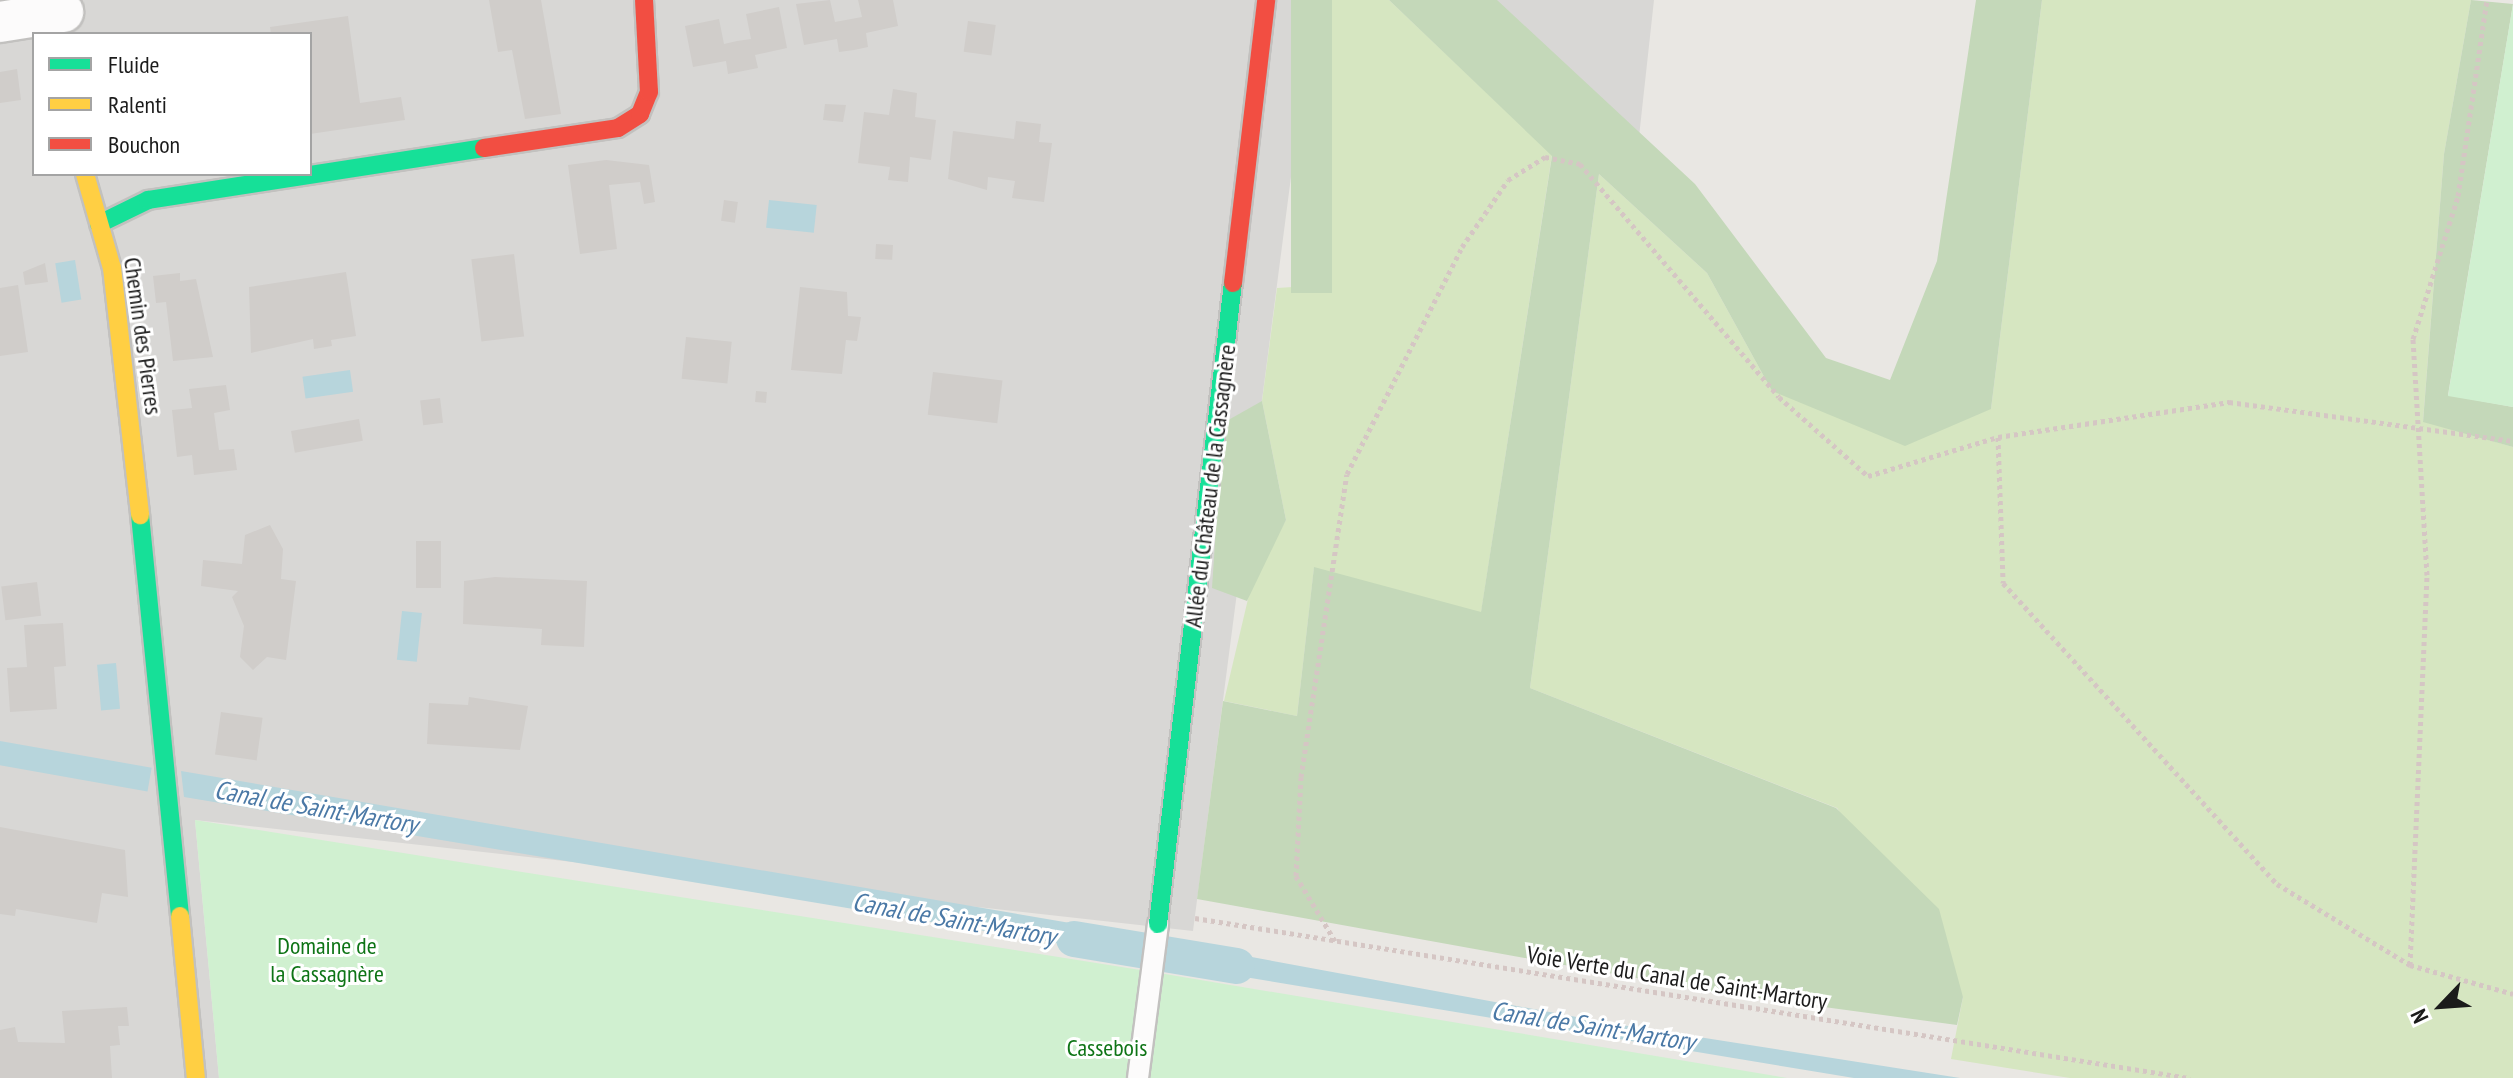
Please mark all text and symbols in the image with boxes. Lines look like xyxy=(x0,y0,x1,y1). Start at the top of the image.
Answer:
legend xyxy=(32,32,312,176)
text: Fluide xyxy=(108,49,159,80)
text: Ralenti xyxy=(108,89,167,120)
text: Bouchon xyxy=(108,129,180,160)
street label: Chemin des Pierres xyxy=(118,255,168,417)
street label: Allée du Château de la Cassagnère xyxy=(1178,343,1242,629)
water label: Canal de Saint-Martory xyxy=(212,774,420,840)
water label: Canal de Saint-Martory xyxy=(850,886,1058,952)
park label: Domaine de la Cassagnère xyxy=(270,932,384,988)
street label: Voie Verte du Canal de Saint-Martory xyxy=(1524,940,1830,1016)
north arrow xyxy=(2401,966,2481,1046)
water label: Canal de Saint-Martory xyxy=(1489,995,1697,1057)
text: N xyxy=(2404,1005,2434,1027)
park label: Cassebois xyxy=(1067,1034,1147,1062)

